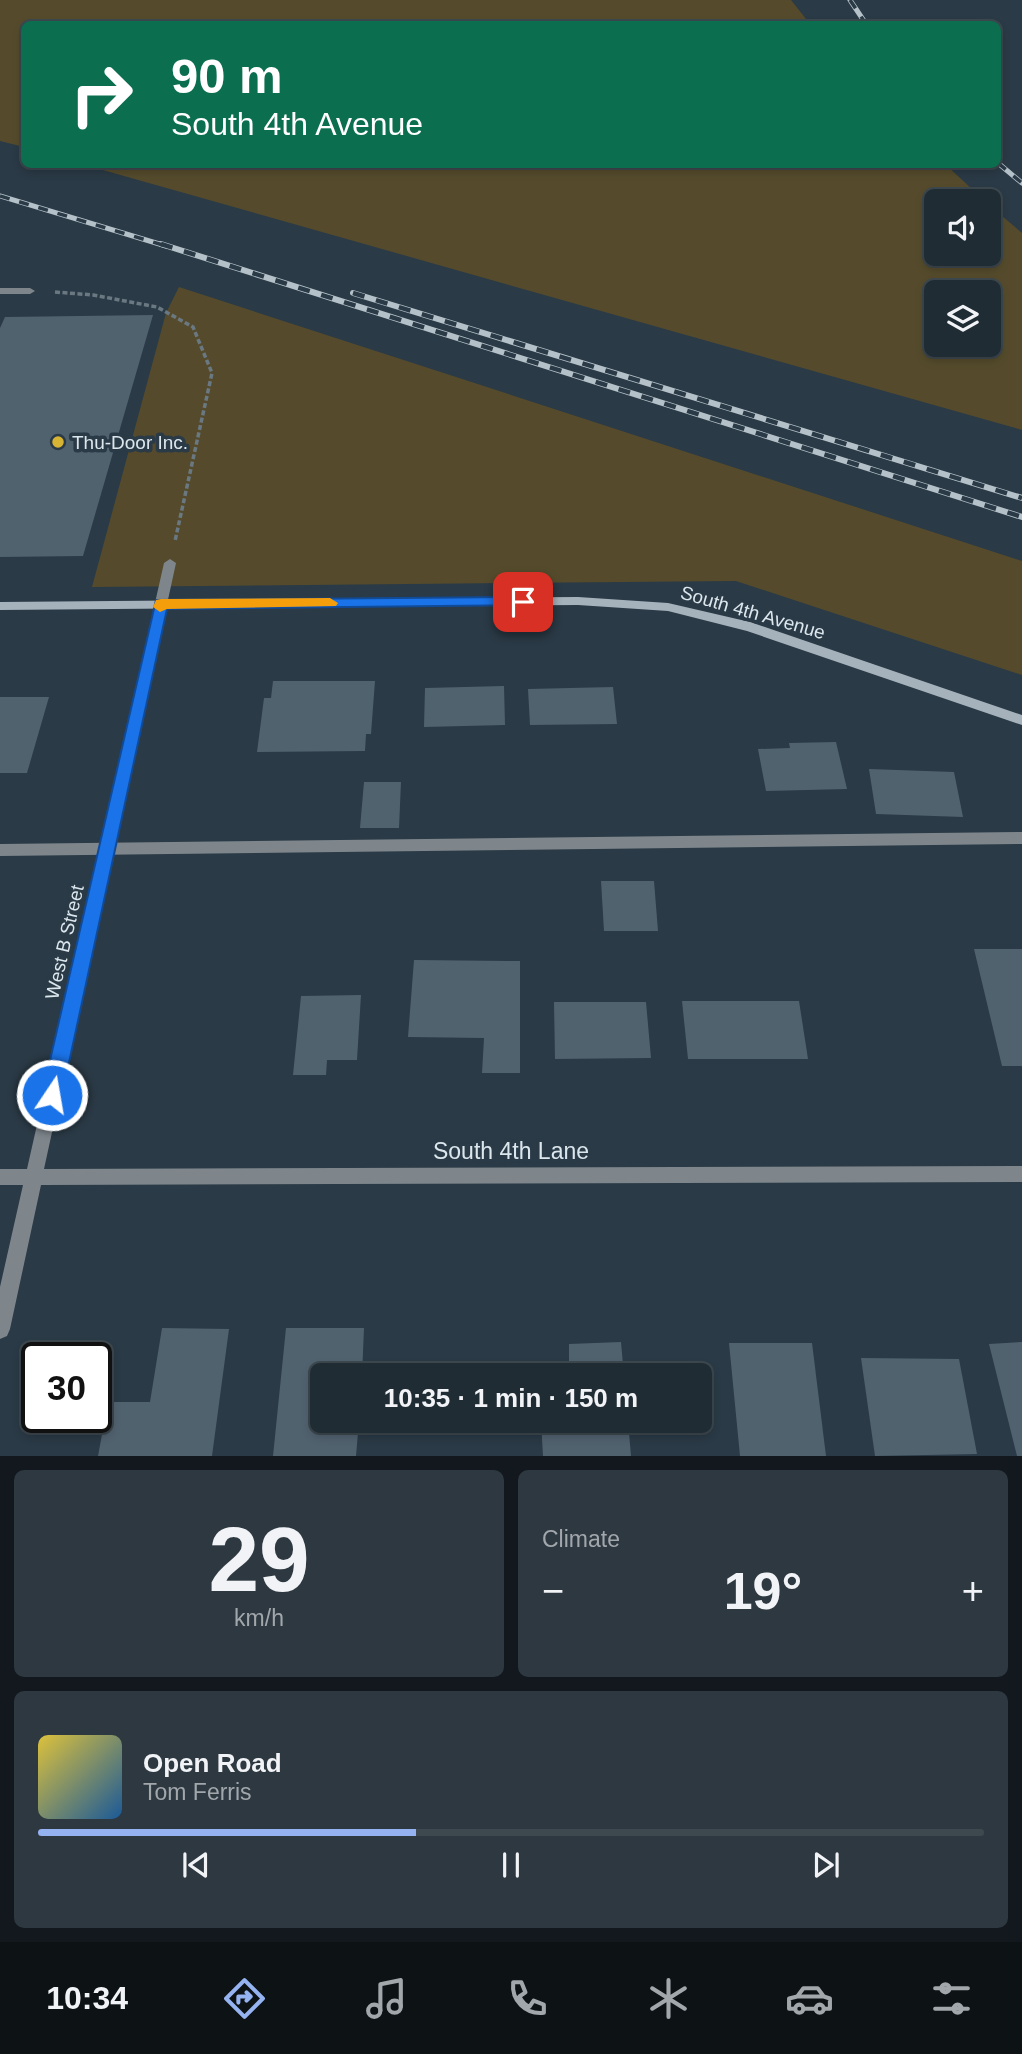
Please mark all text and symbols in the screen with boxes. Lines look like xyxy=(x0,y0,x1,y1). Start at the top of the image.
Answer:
icon: right xyxy=(56,49,147,140)
text: 90 m xyxy=(171,49,283,103)
text: South 4th Avenue xyxy=(171,106,423,142)
map controls xyxy=(924,189,1001,357)
button: sound xyxy=(924,189,1001,266)
button: layers xyxy=(924,280,1001,357)
place label: Thu-Door Inc. xyxy=(72,432,188,453)
marker: Thu-Door Inc. xyxy=(50,434,66,450)
pin xyxy=(493,572,553,632)
street label: South 4th Avenue xyxy=(678,582,828,643)
icon: arrive xyxy=(504,583,542,621)
street label: West B Street xyxy=(41,882,88,1001)
position arrow xyxy=(15,1058,89,1132)
street label: South 4th Lane xyxy=(433,1138,589,1164)
speed limit sign: 30 xyxy=(21,1342,112,1433)
text: 10:35 · 1 min · 150 m xyxy=(384,1383,638,1413)
text: 29 xyxy=(208,1509,310,1610)
text: Climate xyxy=(542,1526,620,1552)
text: 19° xyxy=(724,1562,802,1620)
text: − xyxy=(542,1570,564,1612)
text: + xyxy=(962,1570,984,1612)
text: km/h xyxy=(234,1605,284,1631)
text: Open Road xyxy=(143,1748,282,1778)
text: Tom Ferris xyxy=(143,1779,252,1805)
icon: previous xyxy=(177,1846,215,1884)
icon: pause xyxy=(492,1846,530,1884)
icon: next xyxy=(807,1846,845,1884)
icon: directions xyxy=(220,1974,269,2023)
icon: music xyxy=(362,1974,411,2023)
icon: phone xyxy=(503,1974,552,2023)
icon: climate xyxy=(644,1974,693,2023)
icon: car xyxy=(785,1974,834,2023)
icon: filters xyxy=(927,1974,976,2023)
text: 10:34 xyxy=(46,1980,128,2016)

